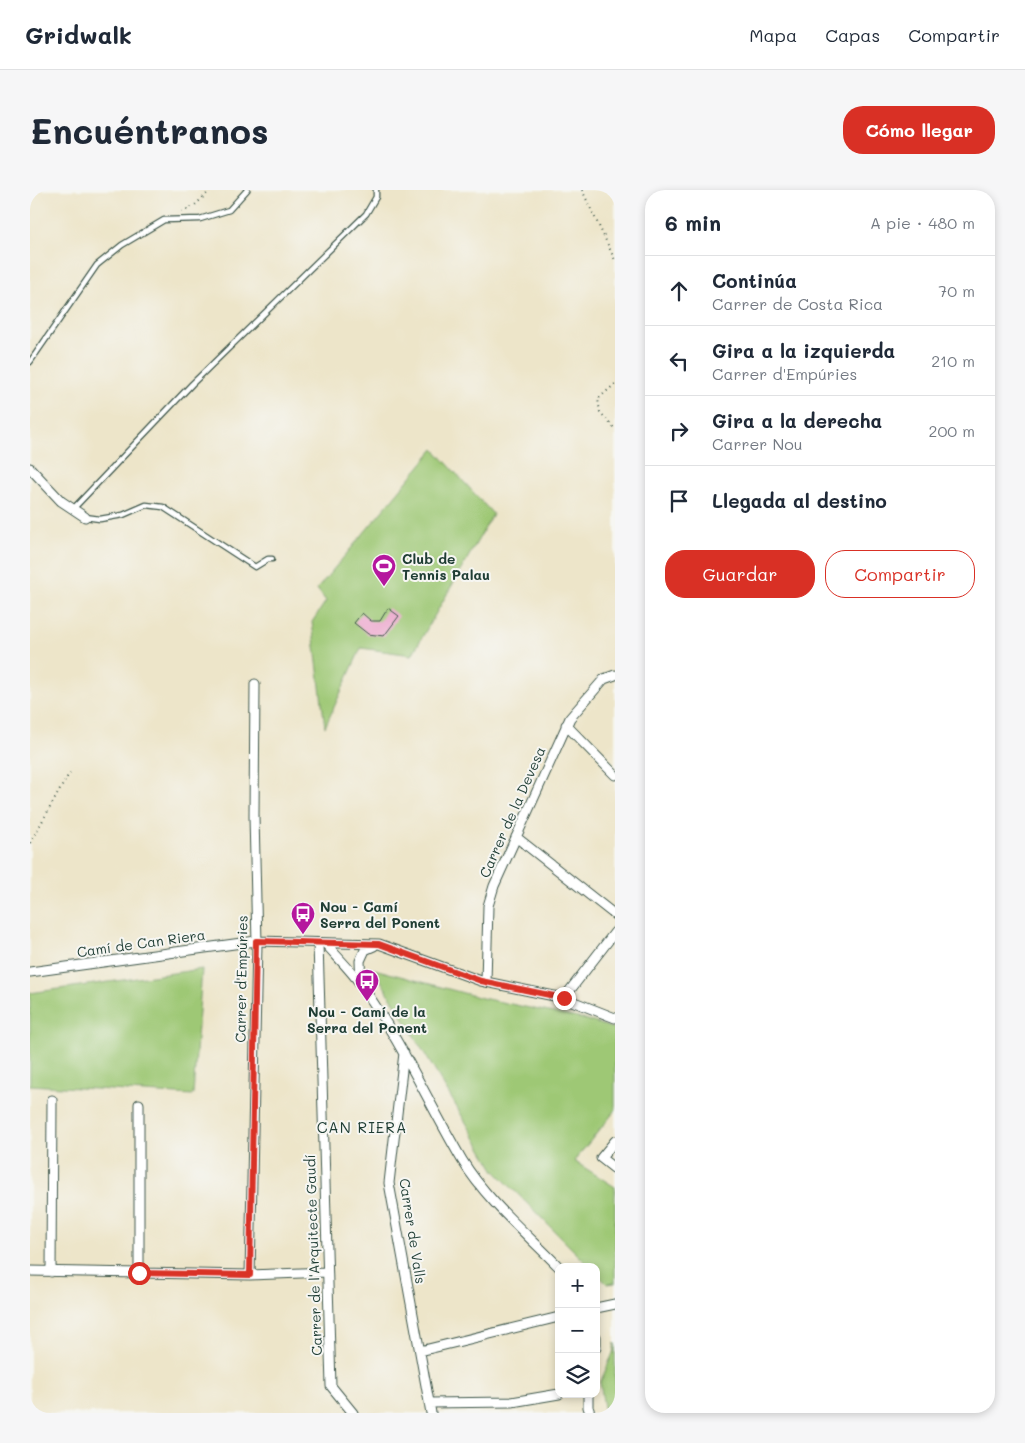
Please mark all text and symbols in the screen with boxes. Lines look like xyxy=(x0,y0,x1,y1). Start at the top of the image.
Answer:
text: Gridwalk xyxy=(25,19,132,50)
text: Mapa xyxy=(749,23,797,47)
text: Capas xyxy=(825,23,880,47)
text: Compartir xyxy=(908,23,1000,47)
button: Cómo llegar xyxy=(843,106,995,154)
text: Encuéntranos xyxy=(30,107,269,153)
text: 6 min xyxy=(665,209,721,236)
text: A pie · 480 m xyxy=(870,212,975,233)
text: Continúa xyxy=(712,268,797,293)
icon: ahead xyxy=(665,277,693,305)
text: 70 m xyxy=(938,280,975,301)
text: Carrer de Costa Rica xyxy=(712,293,883,314)
text: Gira a la izquierda xyxy=(712,338,895,363)
icon: left xyxy=(665,347,693,375)
text: 210 m xyxy=(931,350,975,371)
text: Carrer d'Empúries xyxy=(712,363,857,384)
text: Gira a la derecha xyxy=(712,408,882,433)
icon: right xyxy=(665,417,693,445)
text: 200 m xyxy=(928,420,975,441)
text: Carrer Nou xyxy=(712,433,803,454)
icon: arrive xyxy=(665,487,693,515)
text: Llegada al destino xyxy=(712,488,887,513)
place label: Club de Tennis Palau xyxy=(402,549,490,584)
button: Guardar xyxy=(665,550,815,598)
button: Compartir xyxy=(825,550,975,598)
sports icon: Club de Tennis Palau xyxy=(371,553,397,587)
street label: Carrer de la Devesa xyxy=(475,743,549,881)
place label: Nou - Camí Serra del Ponent xyxy=(320,897,440,932)
bus stop icon: Nou - Camí Serra del Ponent xyxy=(290,901,316,935)
street label: Carrer d'Empúries xyxy=(230,915,252,1043)
street label: Camí de Can Riera xyxy=(76,925,206,961)
bus stop icon: Nou - Camí de la Serra del Ponent xyxy=(354,968,380,1002)
route end xyxy=(553,987,576,1010)
place label: Nou - Camí de la Serra del Ponent xyxy=(307,1002,427,1037)
district label: CAN RIERA xyxy=(317,1117,407,1137)
street label: Carrer de l'Arquitecte Gaudí xyxy=(300,1154,326,1356)
street label: Carrer de Valls xyxy=(395,1177,431,1285)
route start xyxy=(128,1262,151,1285)
map controls xyxy=(555,1263,600,1398)
button: + xyxy=(555,1263,600,1308)
button: − xyxy=(555,1308,600,1353)
button: layers xyxy=(555,1353,600,1398)

